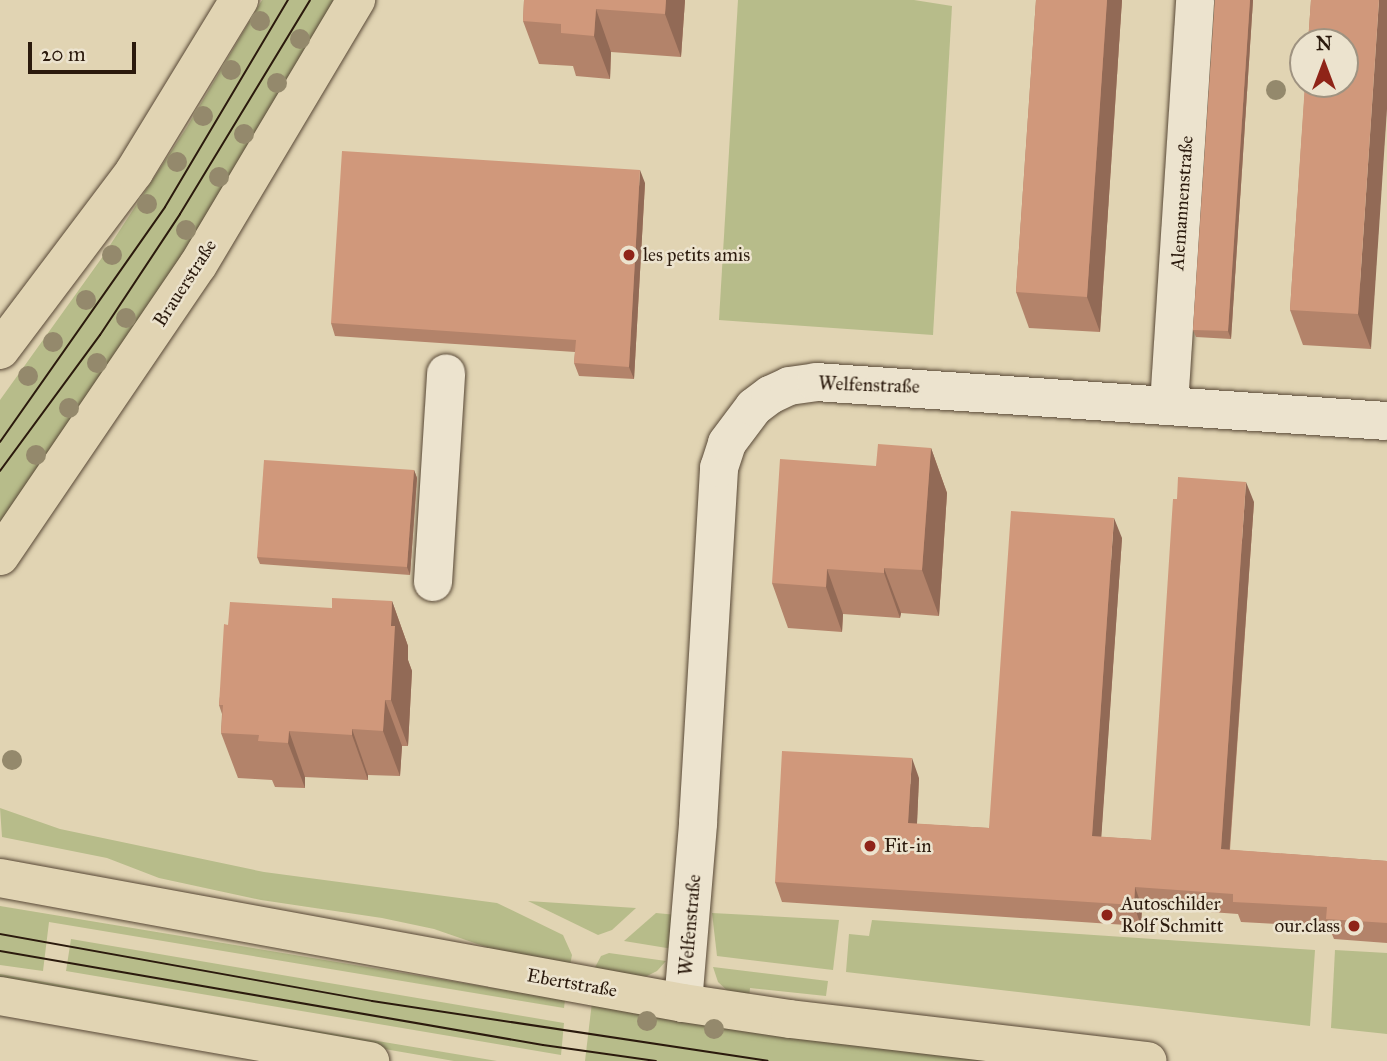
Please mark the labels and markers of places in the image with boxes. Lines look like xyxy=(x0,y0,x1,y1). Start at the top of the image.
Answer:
place label: les petits amis xyxy=(643,244,750,266)
marker: les petits amis xyxy=(621,247,637,263)
place label: Fit-in xyxy=(884,835,932,857)
marker: Fit-in xyxy=(862,838,878,854)
place label: Autoschilder Rolf Schmitt xyxy=(1121,893,1224,937)
marker: Autoschilder Rolf Schmitt xyxy=(1099,907,1115,923)
place label: our.class xyxy=(1274,915,1340,937)
marker: our.class xyxy=(1346,918,1362,934)

